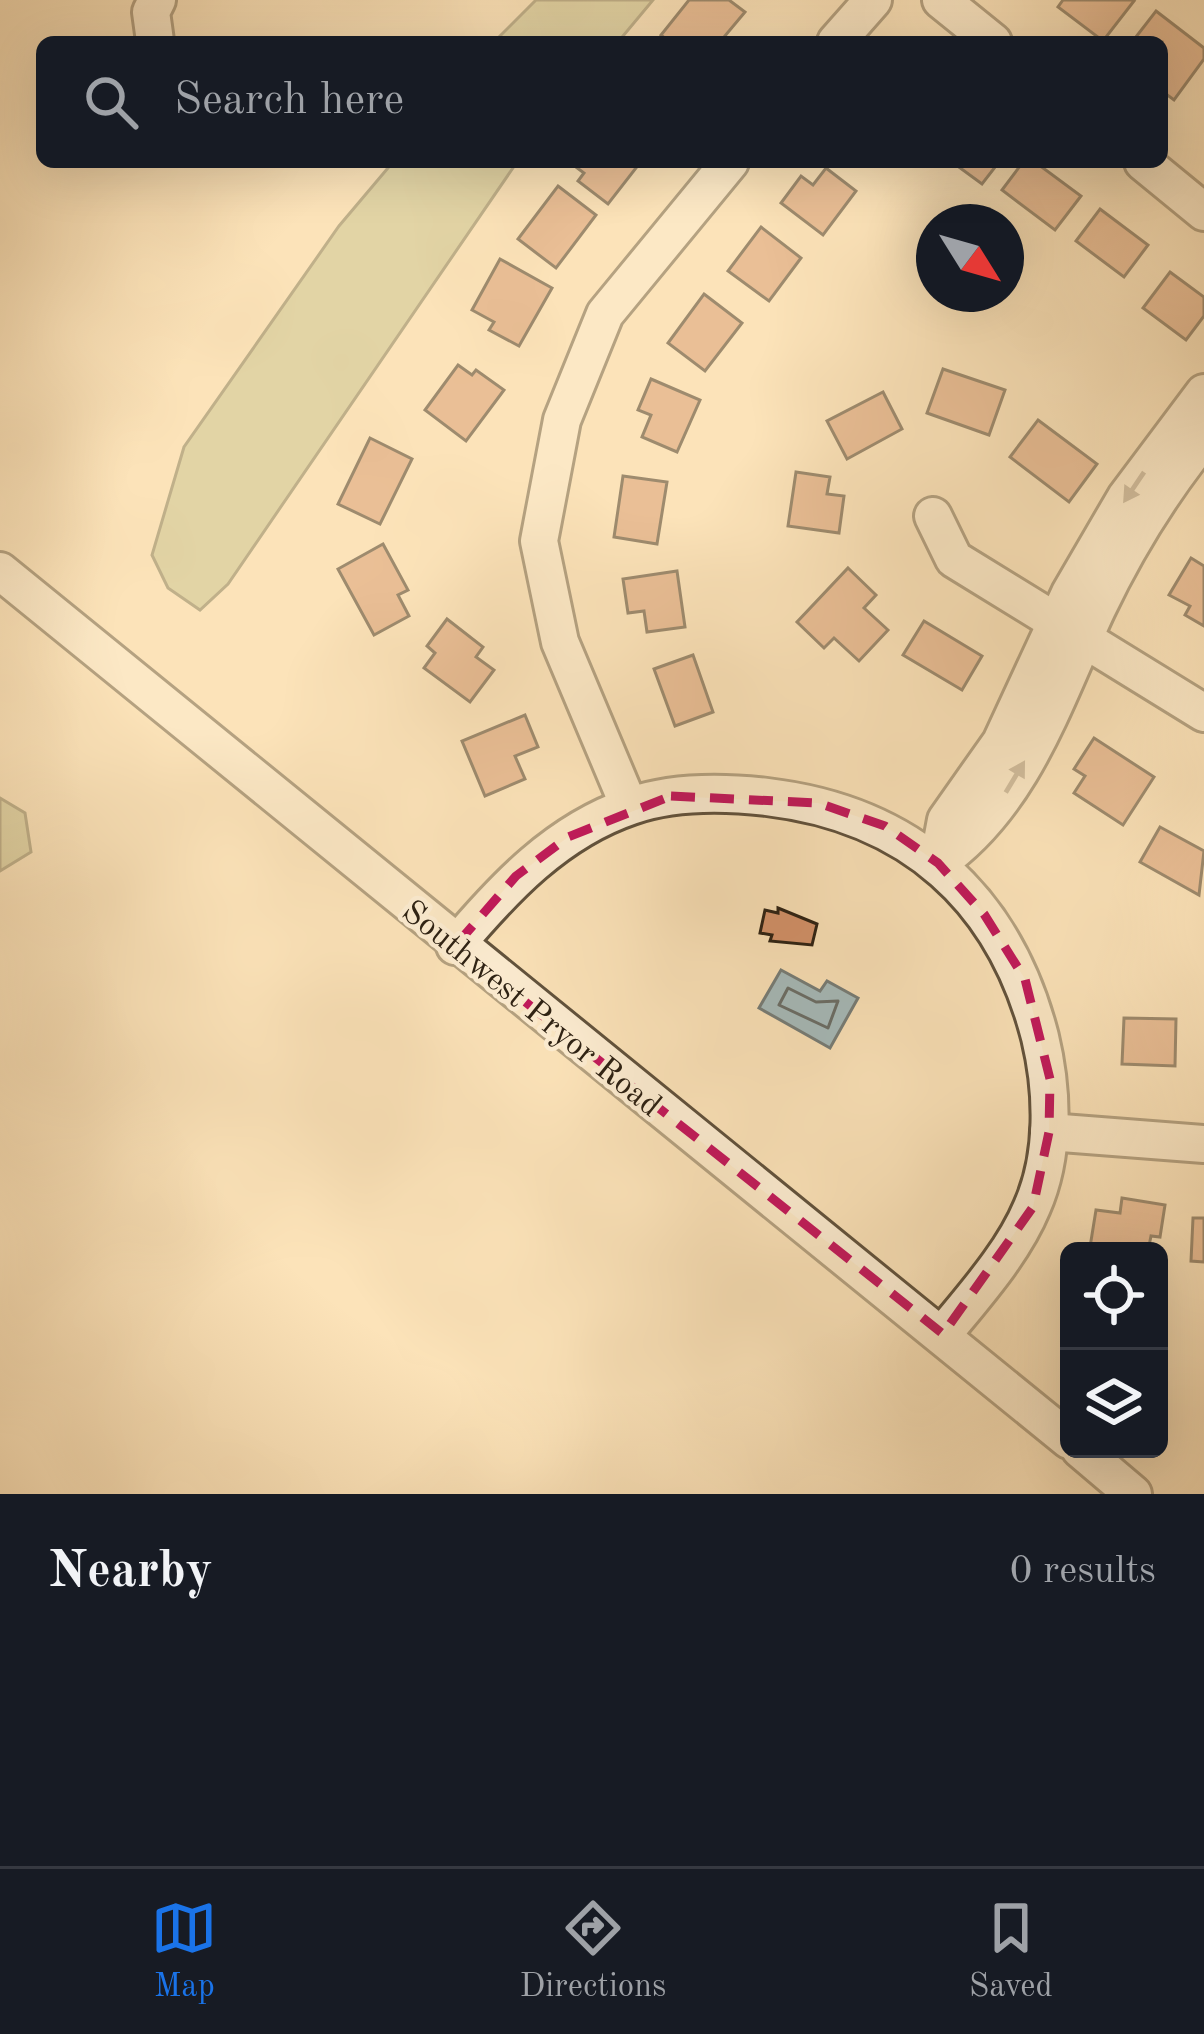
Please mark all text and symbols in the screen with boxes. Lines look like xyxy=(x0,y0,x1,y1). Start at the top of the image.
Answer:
search box xyxy=(36,36,1168,168)
icon: search xyxy=(78,69,144,135)
text: Search here xyxy=(174,79,404,124)
north arrow xyxy=(916,204,1024,312)
one-way arrow xyxy=(1123,470,1145,503)
one-way arrow xyxy=(1004,760,1025,794)
street label: Southwest Pryor Road xyxy=(395,895,667,1124)
map controls xyxy=(1060,1242,1168,1458)
button: locate xyxy=(1060,1242,1168,1350)
button: layers xyxy=(1060,1350,1168,1458)
text: Nearby xyxy=(48,1547,213,1598)
text: 0 results xyxy=(1010,1552,1156,1591)
tab: Map xyxy=(151,1895,217,2008)
tab: Directions xyxy=(520,1895,666,2008)
tab: Saved xyxy=(969,1895,1053,2008)

